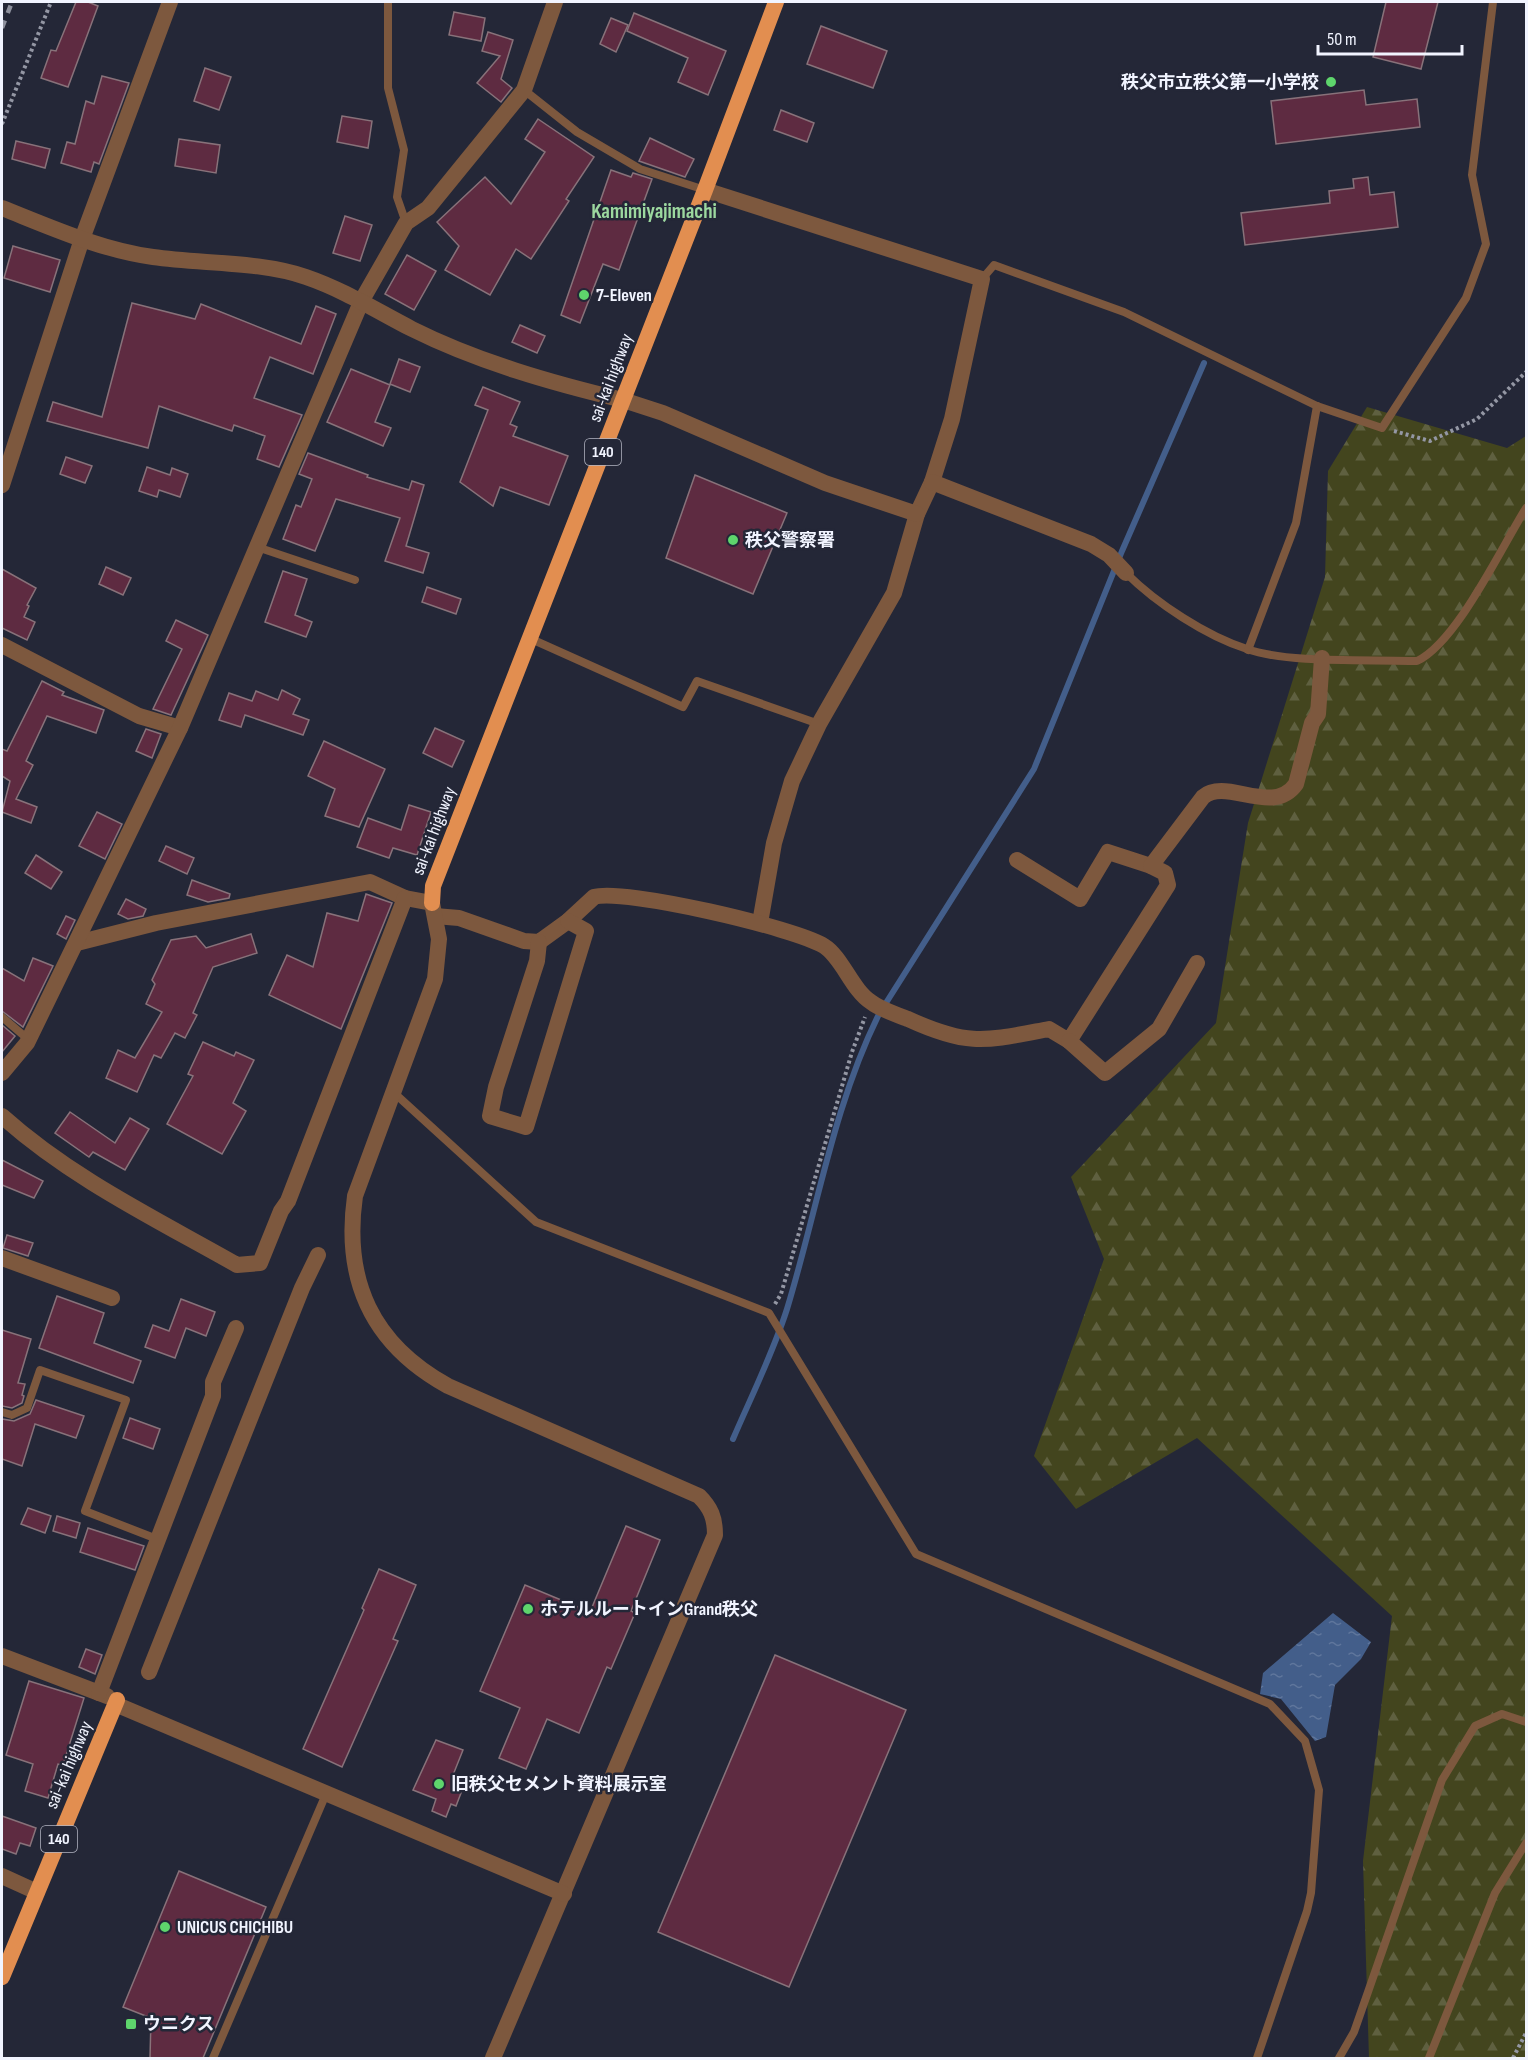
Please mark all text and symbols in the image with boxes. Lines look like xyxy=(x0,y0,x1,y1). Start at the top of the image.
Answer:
scale bar xyxy=(1318,18,1462,56)
text: 50 m xyxy=(1327,29,1357,50)
place label: 秩父市立秩父第一小学校 xyxy=(1121,72,1319,93)
marker: 秩父市立秩父第一小学校 xyxy=(1324,75,1338,89)
district label: Kamimiyajimachi xyxy=(591,199,717,224)
place label: 7-Eleven xyxy=(596,285,652,306)
marker: 7-Eleven xyxy=(577,288,591,302)
street label: sai-kai highway xyxy=(585,331,637,425)
road number: 140 xyxy=(585,439,621,465)
place label: 秩父警察署 xyxy=(745,530,835,551)
marker: 秩父警察署 xyxy=(726,533,740,547)
street label: sai-kai highway xyxy=(408,784,460,878)
place label: ホテルルートインGrand秩父 xyxy=(540,1599,758,1620)
marker: ホテルルートインGrand秩父 xyxy=(521,1602,535,1616)
street label: sai-kai highway xyxy=(41,1718,97,1812)
place label: 旧秩父セメント資料展示室 xyxy=(451,1774,667,1795)
marker: 旧秩父セメント資料展示室 xyxy=(432,1777,446,1791)
road number: 140 xyxy=(41,1826,77,1852)
place label: UNICUS CHICHIBU xyxy=(177,1917,293,1938)
marker: UNICUS CHICHIBU xyxy=(158,1920,172,1934)
place label: ウニクス xyxy=(143,2014,214,2035)
marker: ウニクス xyxy=(124,2017,138,2031)

